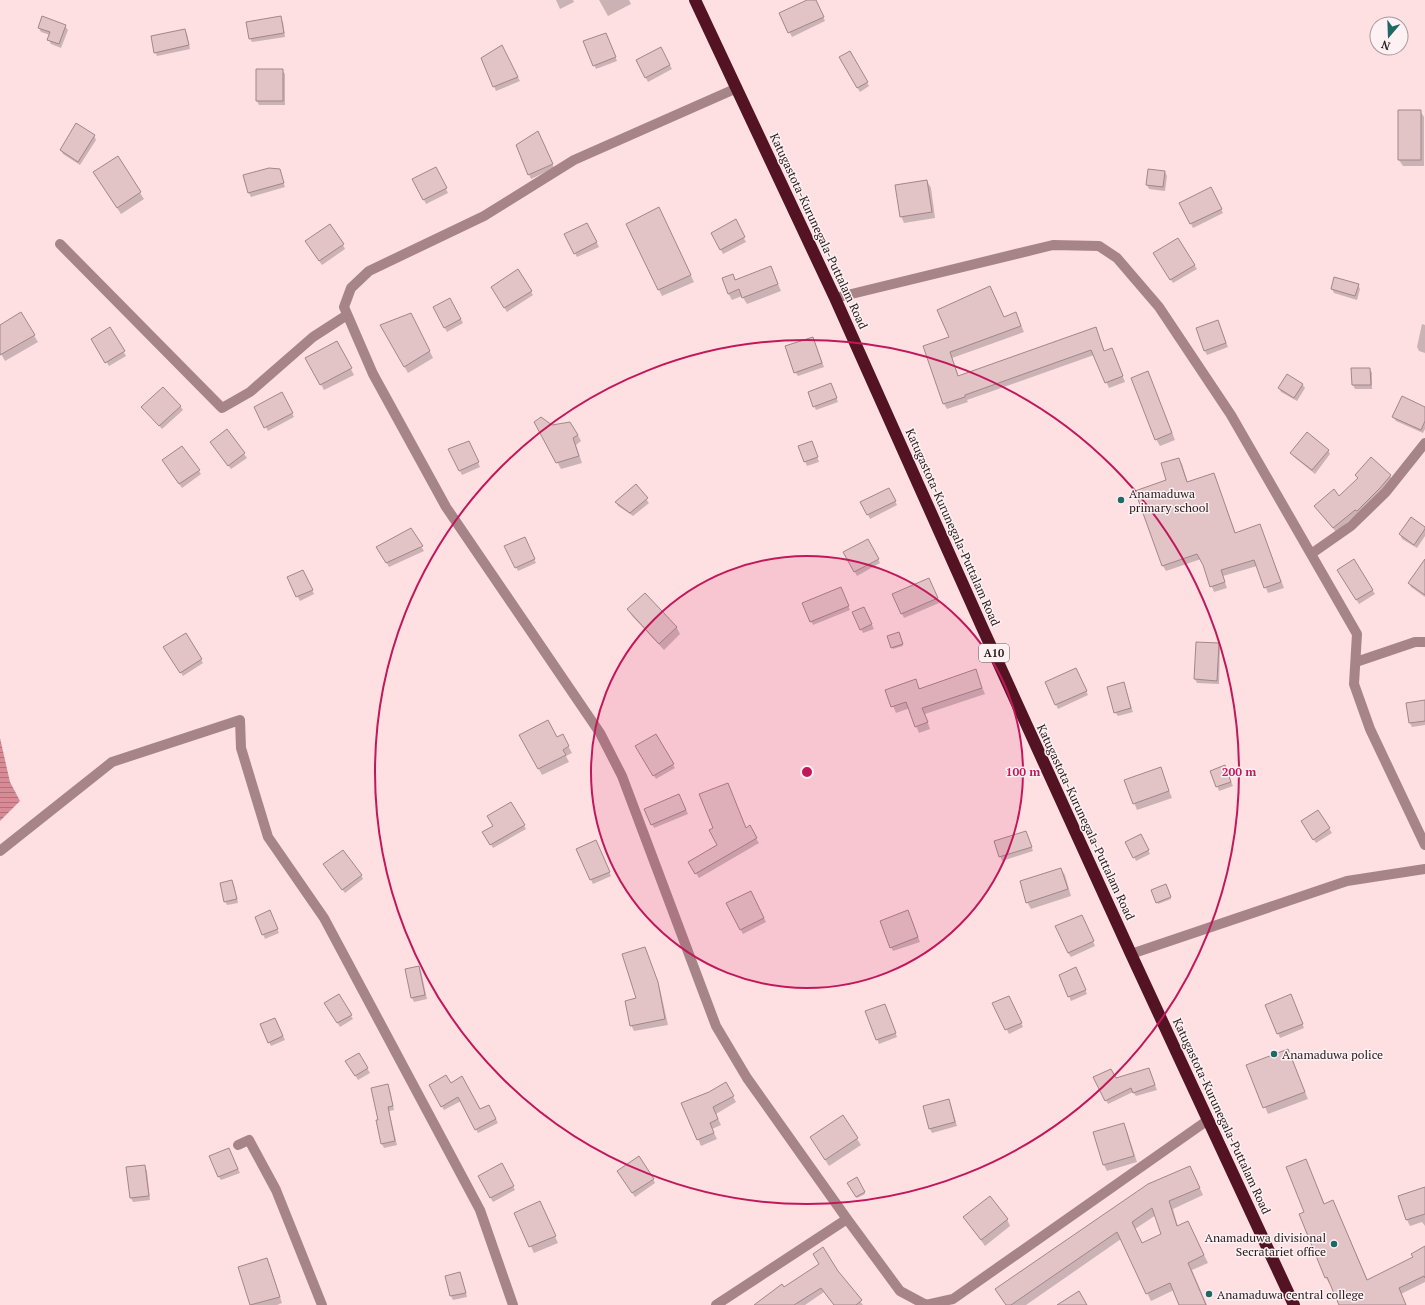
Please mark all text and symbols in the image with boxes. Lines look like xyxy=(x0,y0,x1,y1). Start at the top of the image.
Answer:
north arrow xyxy=(1369,16,1409,56)
text: N xyxy=(1379,37,1392,53)
street label: Katugastota-Kurunegala-Puttalam Road xyxy=(767,131,871,332)
street label: Katugastota-Kurunegala-Puttalam Road xyxy=(903,426,1004,628)
place label: Anamaduwa primary school xyxy=(1129,486,1209,515)
marker: Anamaduwa primary school xyxy=(1116,495,1126,505)
road number: A10 xyxy=(979,644,1009,662)
street label: Katugastota-Kurunegala-Puttalam Road xyxy=(1034,722,1138,923)
text: 100 m xyxy=(1006,764,1040,779)
text: 200 m xyxy=(1222,764,1256,779)
centre of rings xyxy=(800,765,814,779)
street label: Katugastota-Kurunegala-Puttalam Road xyxy=(1170,1016,1274,1217)
place label: Anamaduwa police xyxy=(1282,1047,1383,1062)
marker: Anamaduwa police xyxy=(1269,1049,1279,1059)
place label: Anamaduwa divisional Secratariet office xyxy=(1205,1230,1326,1259)
marker: Anamaduwa divisional Secratariet office xyxy=(1329,1239,1339,1249)
place label: Anamaduwa central college xyxy=(1217,1287,1364,1302)
marker: Anamaduwa central college xyxy=(1204,1289,1214,1299)

